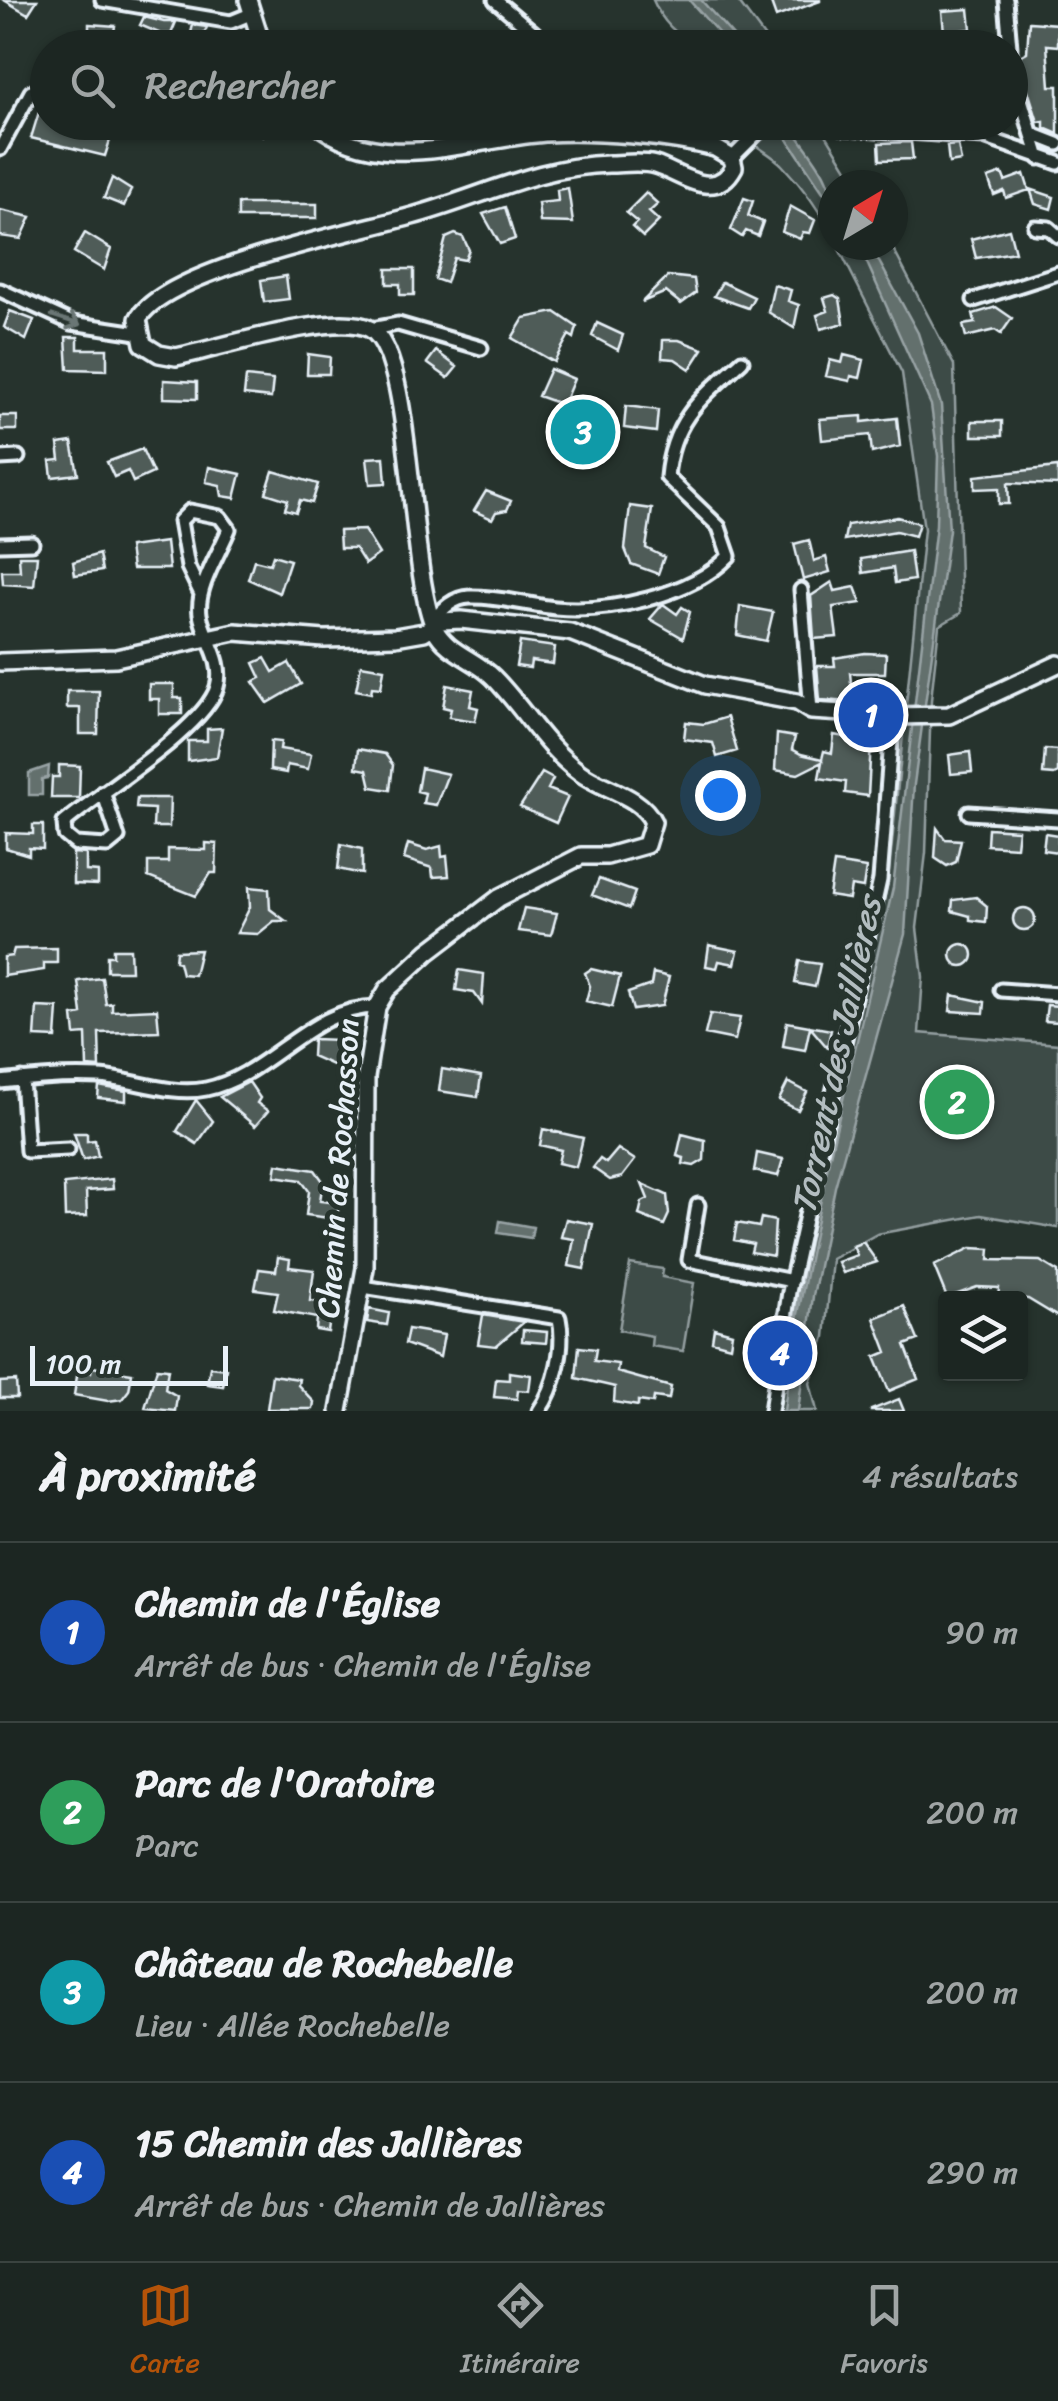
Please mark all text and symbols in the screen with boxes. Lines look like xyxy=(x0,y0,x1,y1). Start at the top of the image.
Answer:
search box xyxy=(30,30,1028,140)
text: Rechercher xyxy=(145,52,334,119)
icon: search xyxy=(65,58,120,113)
north arrow xyxy=(818,170,908,260)
one-way arrow xyxy=(50,313,82,331)
pin: 3 xyxy=(550,394,616,470)
pin: 1 xyxy=(838,678,904,752)
your location xyxy=(695,770,746,821)
water label: Torrent des Jaillières xyxy=(772,886,901,1219)
street label: Chemin de Rochasson xyxy=(300,1016,377,1320)
pin: 2 xyxy=(924,1064,990,1140)
map controls xyxy=(938,1291,1028,1381)
button: layers xyxy=(938,1291,1028,1381)
pin: 4 xyxy=(748,1316,812,1390)
text: 100 m xyxy=(45,1339,121,1388)
scale bar xyxy=(30,1341,228,1386)
text: À proximité xyxy=(40,1439,256,1513)
text: 4 résultats xyxy=(862,1448,1018,1505)
text: Chemin de l'Église xyxy=(135,1570,440,1637)
text: 1 xyxy=(66,1604,79,1661)
text: 90 m xyxy=(945,1604,1018,1661)
text: Arrêt de bus · Chemin de l'Église xyxy=(135,1637,591,1694)
text: Parc de l'Oratoire xyxy=(135,1750,434,1817)
text: 2 xyxy=(63,1784,82,1841)
text: 200 m xyxy=(926,1784,1018,1841)
text: Parc xyxy=(135,1817,200,1874)
text: Château de Rochebelle xyxy=(135,1930,513,1997)
text: 3 xyxy=(64,1964,81,2021)
text: 200 m xyxy=(926,1964,1018,2021)
text: Lieu · Allée Rochebelle xyxy=(135,1997,450,2054)
text: 15 Chemin des Jallières xyxy=(135,2110,522,2177)
text: 4 xyxy=(62,2144,83,2201)
text: 290 m xyxy=(927,2144,1018,2201)
text: Arrêt de bus · Chemin de Jallières xyxy=(135,2177,605,2234)
tab: Carte xyxy=(130,2278,200,2387)
tab: Itinéraire xyxy=(460,2278,580,2387)
tab: Favoris xyxy=(841,2278,928,2387)

